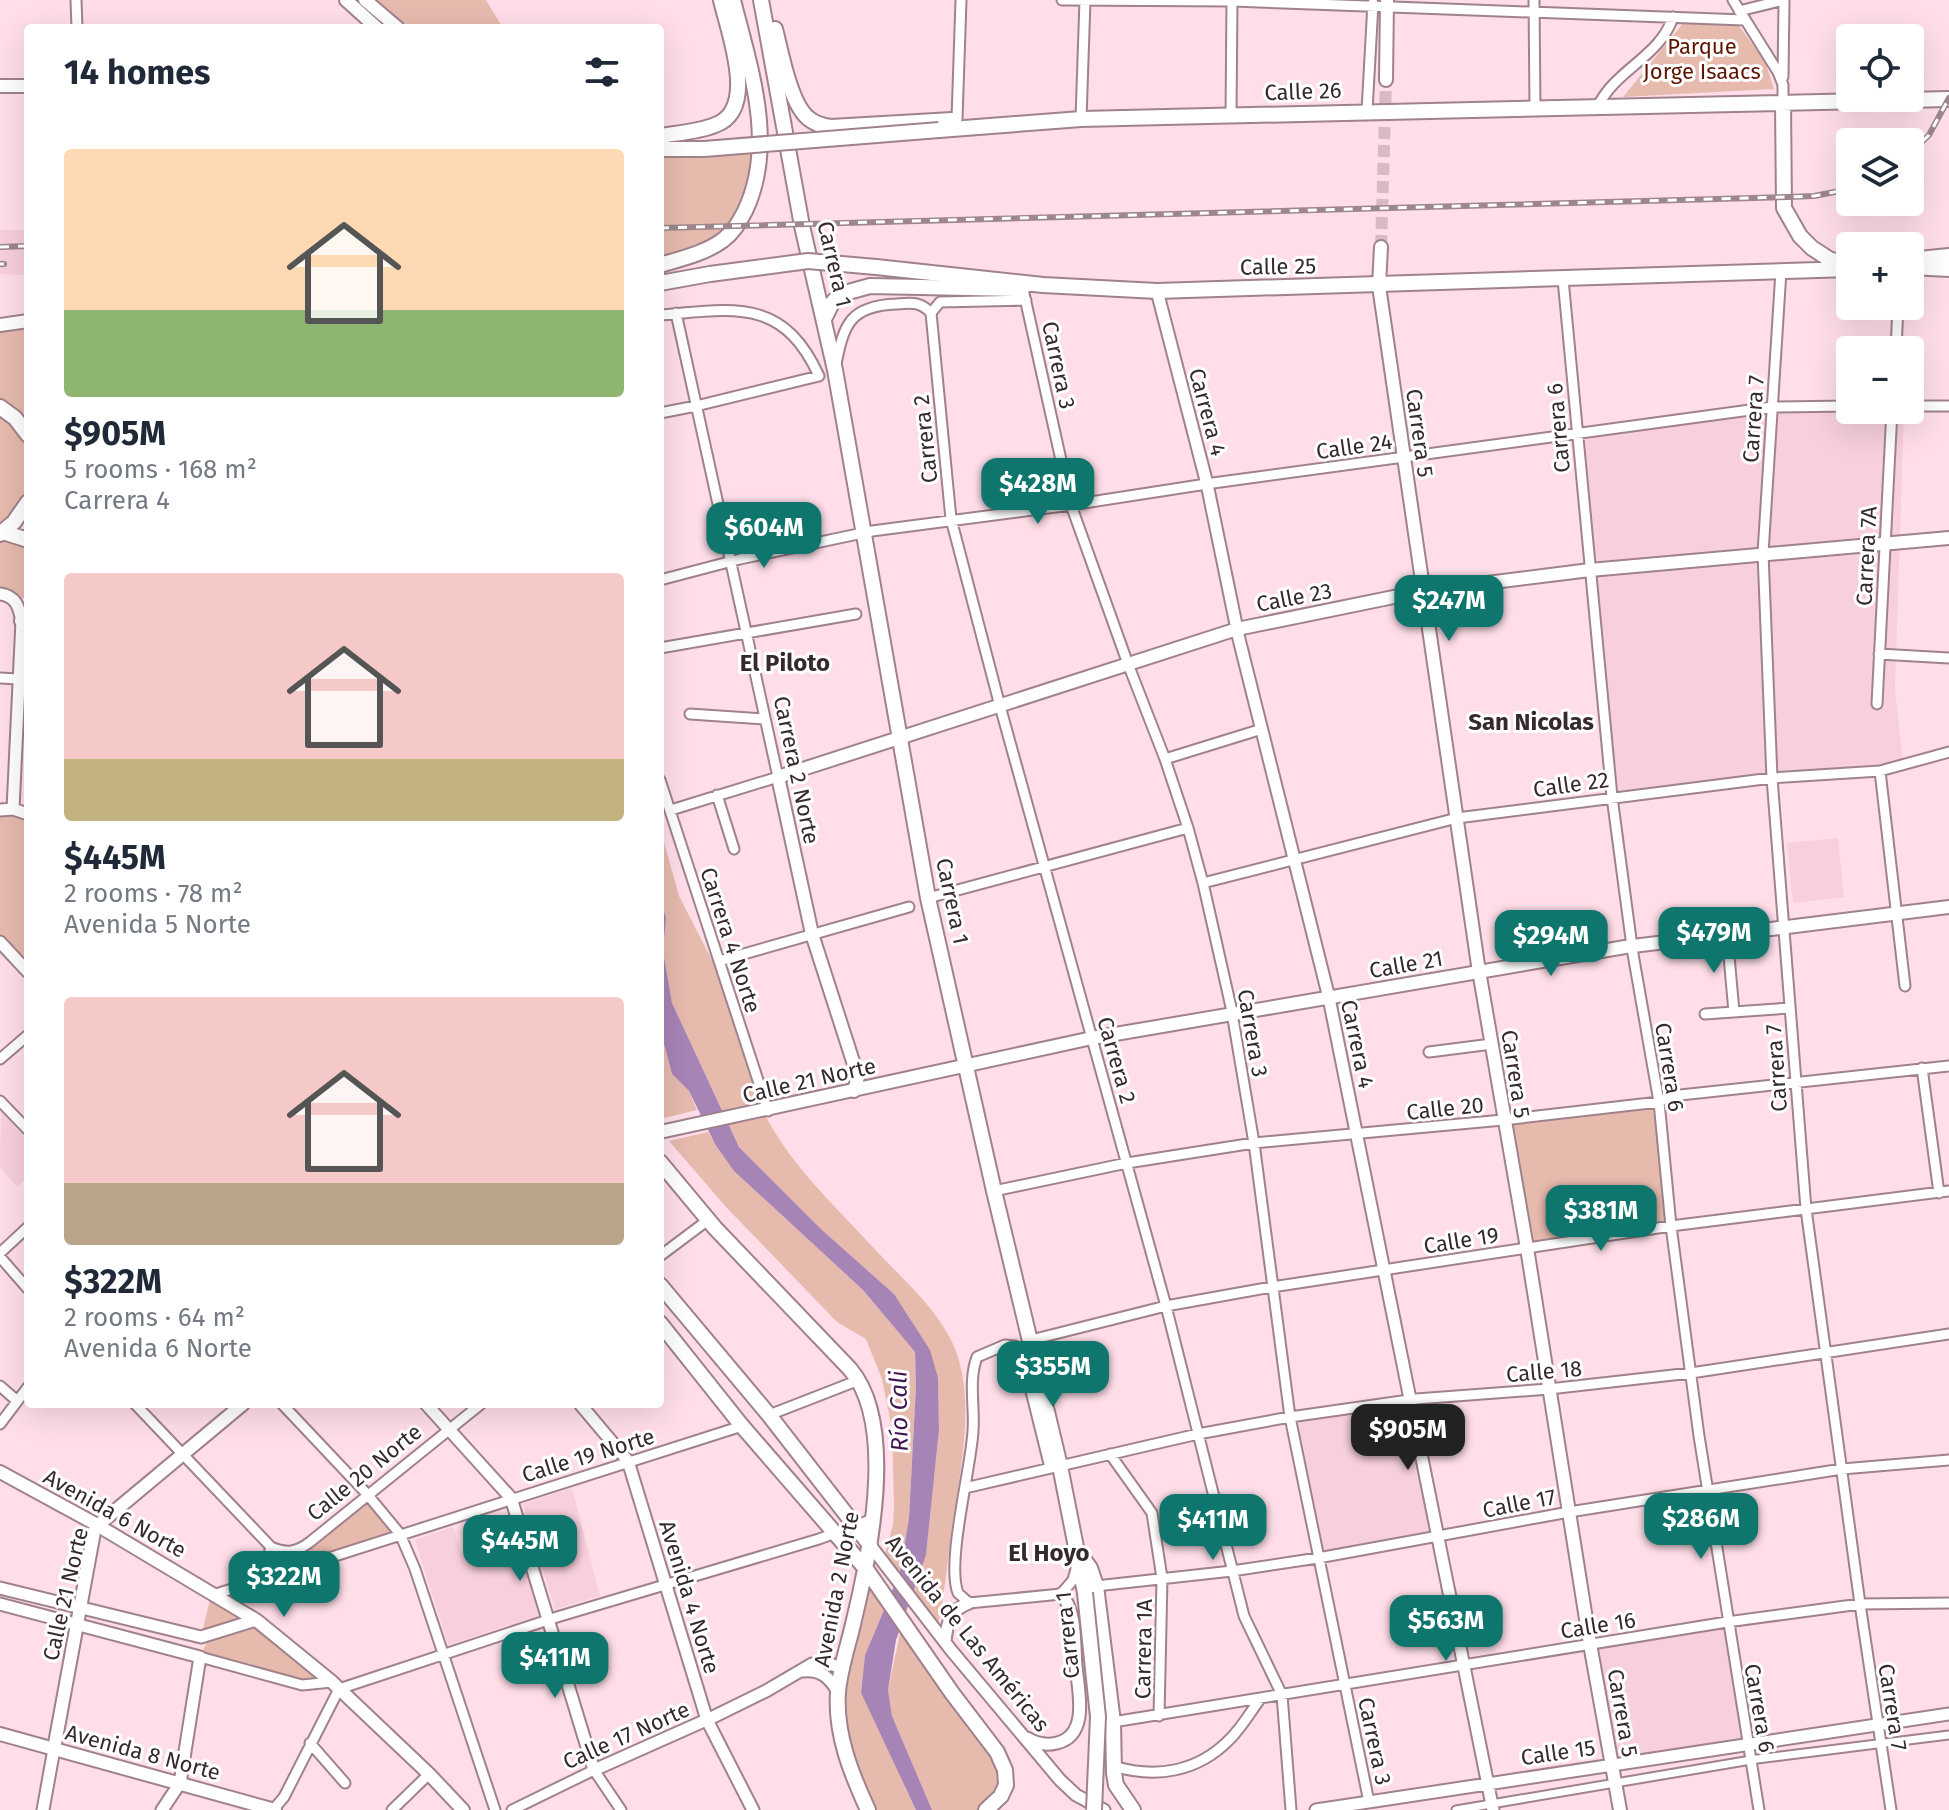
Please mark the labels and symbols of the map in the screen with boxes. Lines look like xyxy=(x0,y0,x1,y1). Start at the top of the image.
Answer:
park label: Parque Jorge Isaacs xyxy=(1643,33,1761,85)
street label: Calle 26 xyxy=(1264,77,1342,106)
street label: Carrera 1 xyxy=(812,218,858,310)
street label: Calle 25 xyxy=(1240,252,1316,281)
street label: Carrera 3 xyxy=(1036,319,1081,411)
street label: Carrera 4 xyxy=(1183,365,1232,459)
street label: Carrera 7 xyxy=(1737,374,1770,464)
street label: Carrera 6 xyxy=(1541,382,1576,474)
street label: Carrera 5 xyxy=(1400,387,1439,479)
street label: Carrera 2 xyxy=(907,393,944,485)
street label: Calle 24 xyxy=(1314,428,1394,465)
pin: $428M xyxy=(982,458,1094,526)
pin: $604M xyxy=(708,502,820,570)
street label: Carrera 7A xyxy=(1850,505,1883,606)
pin: $247M xyxy=(1393,575,1505,643)
street label: Calle 23 xyxy=(1254,577,1334,618)
district label: El Piloto xyxy=(740,649,830,677)
street label: Carrera 2 Norte xyxy=(768,694,825,847)
district label: San Nicolas xyxy=(1468,708,1594,736)
street label: Calle 22 xyxy=(1531,766,1611,803)
street label: Carrera 1 xyxy=(930,856,975,947)
street label: Carrera 4 Norte xyxy=(694,864,767,1016)
pin: $479M xyxy=(1658,907,1770,975)
pin: $294M xyxy=(1495,910,1607,978)
street label: Calle 21 xyxy=(1367,945,1445,984)
street label: Carrera 3 xyxy=(1231,987,1274,1079)
street label: Carrera 4 xyxy=(1335,997,1380,1091)
street label: Carrera 2 xyxy=(1091,1014,1142,1107)
street label: Carrera 6 xyxy=(1649,1021,1690,1113)
street label: Carrera 7 xyxy=(1760,1023,1793,1113)
street label: Carrera 5 xyxy=(1495,1028,1536,1120)
street label: Calle 21 Norte xyxy=(740,1052,878,1109)
street label: Calle 20 xyxy=(1405,1091,1485,1126)
pin: $381M xyxy=(1545,1185,1657,1253)
street label: Calle 19 xyxy=(1422,1221,1500,1260)
pin: $355M xyxy=(997,1341,1109,1409)
street label: Calle 18 xyxy=(1505,1355,1583,1388)
water label: Río Cali xyxy=(884,1370,914,1452)
pin: $905M xyxy=(1352,1404,1464,1472)
street label: Calle 20 Norte xyxy=(302,1418,427,1527)
street label: Calle 19 Norte xyxy=(519,1422,658,1488)
street label: Avenida 6 Norte xyxy=(39,1463,191,1564)
street label: Calle 17 xyxy=(1480,1483,1558,1524)
pin: $286M xyxy=(1645,1493,1757,1561)
pin: $411M xyxy=(1157,1494,1269,1562)
street label: Avenida 2 Norte xyxy=(808,1509,865,1669)
pin: $445M xyxy=(464,1515,576,1583)
street label: Avenida 4 Norte xyxy=(653,1517,726,1677)
street label: Calle 21 Norte xyxy=(37,1525,94,1663)
street label: Avenida de Las Américas xyxy=(880,1529,1055,1737)
district label: El Hoyo xyxy=(1008,1539,1090,1567)
pin: $322M xyxy=(228,1551,340,1619)
street label: Carrera 1 xyxy=(1050,1590,1085,1680)
pin: $563M xyxy=(1390,1595,1502,1663)
street label: Carrera 1A xyxy=(1129,1598,1158,1699)
street label: Calle 16 xyxy=(1559,1606,1638,1645)
pin: $411M xyxy=(499,1632,611,1700)
street label: Carrera 6 xyxy=(1738,1662,1781,1755)
street label: Carrera 7 xyxy=(1872,1662,1913,1753)
street label: Carrera 5 xyxy=(1601,1667,1644,1759)
street label: Carrera 3 xyxy=(1352,1695,1397,1787)
street label: Calle 17 Norte xyxy=(559,1696,694,1775)
street label: Avenida 8 Norte xyxy=(62,1719,223,1786)
street label: Calle 15 xyxy=(1519,1734,1597,1771)

